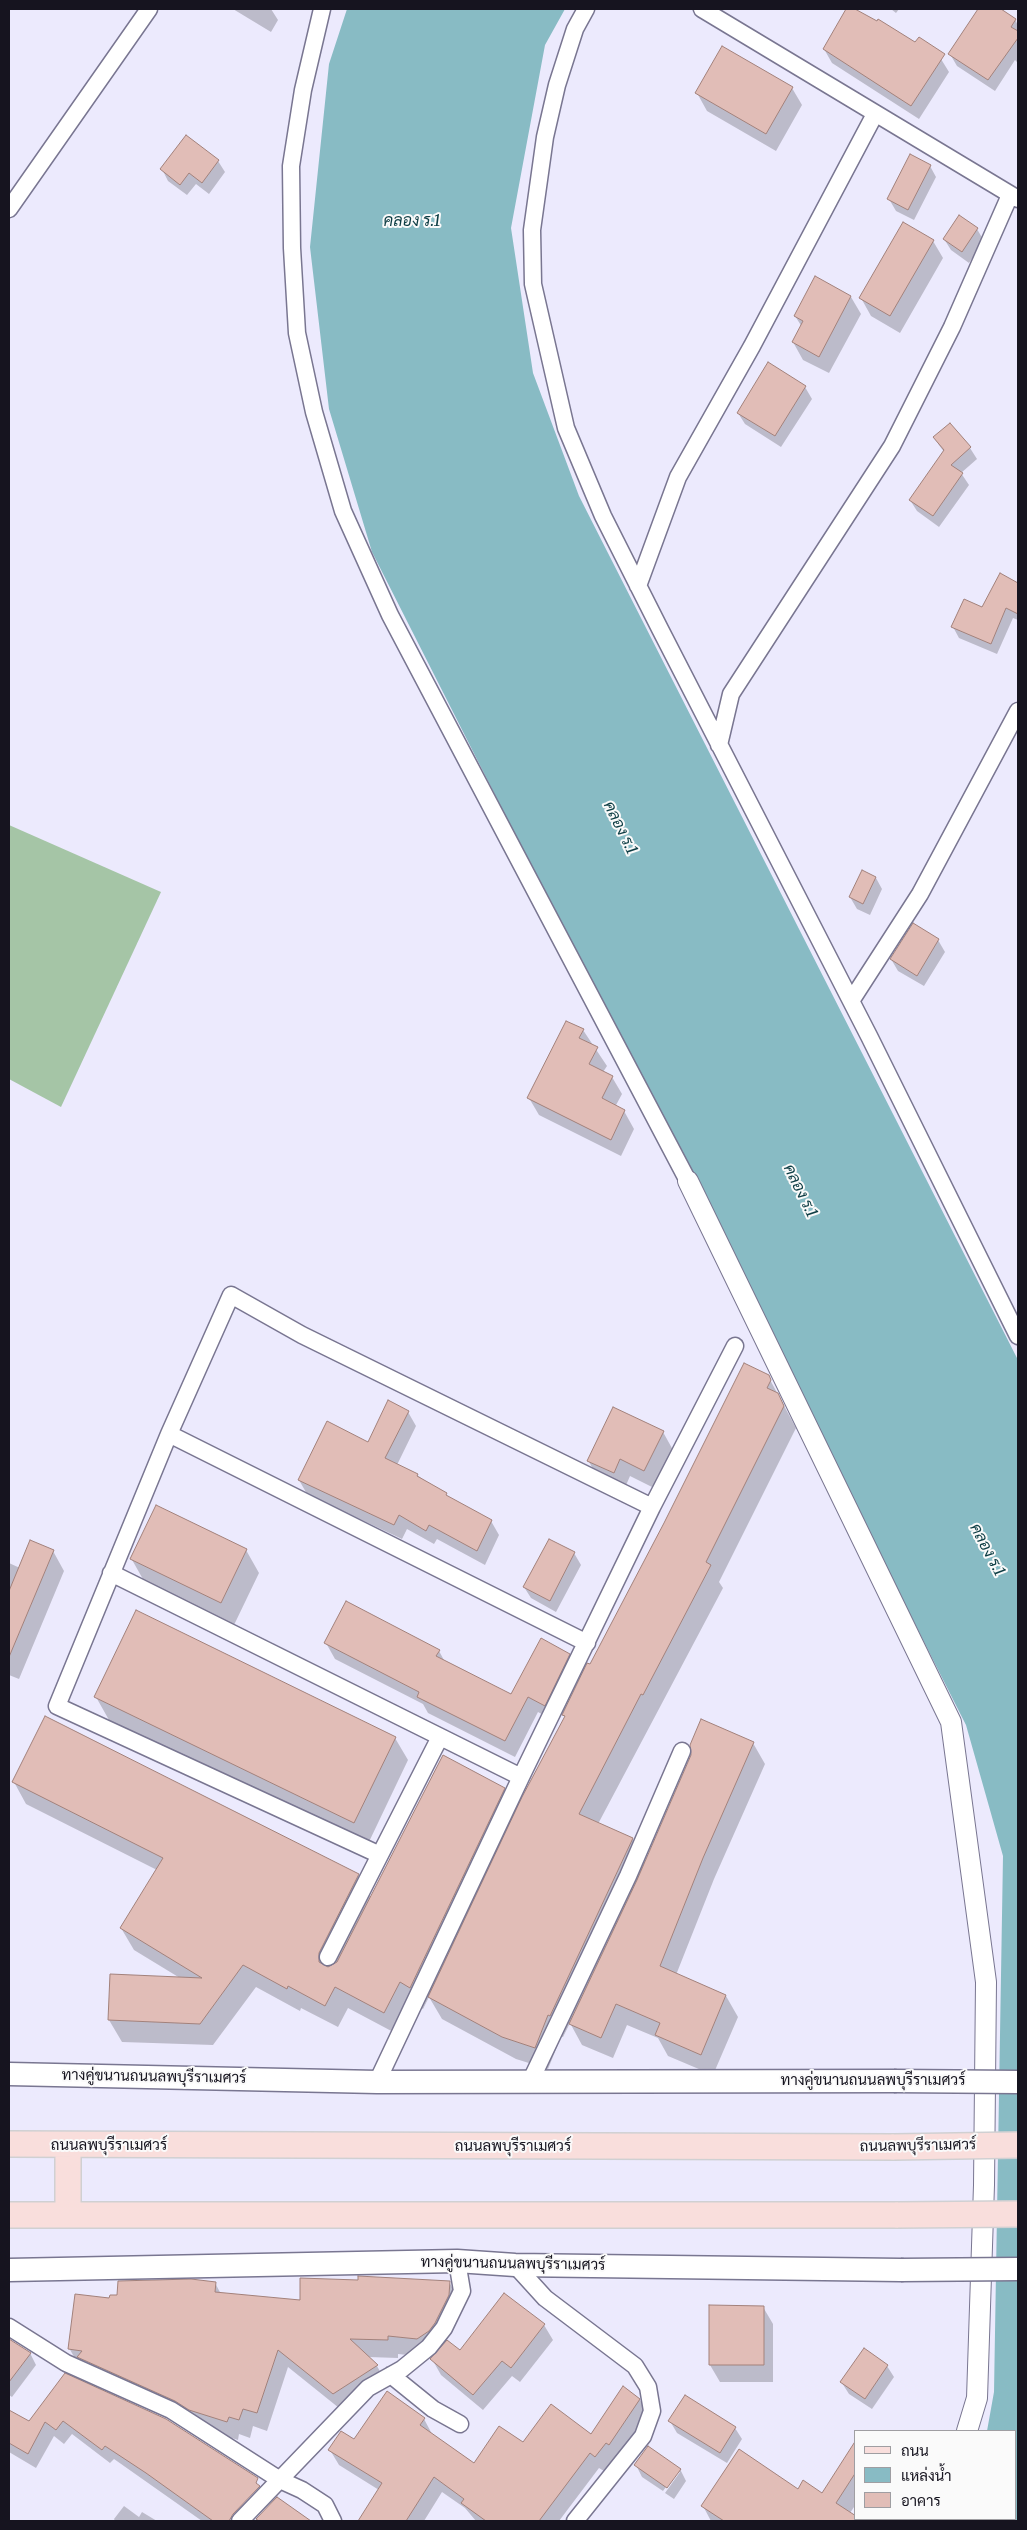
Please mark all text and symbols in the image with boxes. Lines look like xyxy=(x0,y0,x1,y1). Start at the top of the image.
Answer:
water label: คลอง ร.1 xyxy=(384,211,440,231)
water label: คลอง ร.1 xyxy=(599,798,641,858)
water label: คลอง ร.1 xyxy=(779,1161,821,1221)
water label: คลอง ร.1 xyxy=(965,1520,1009,1580)
street label: ทางคู่ขนานถนนลพบุรีราเมศวร์ xyxy=(61,2066,247,2088)
street label: ทางคู่ขนานถนนลพบุรีราเมศวร์ xyxy=(781,2072,965,2090)
street label: ถนนลพบุรีราเมศวร์ xyxy=(860,2136,976,2156)
street label: ถนนลพบุรีราเมศวร์ xyxy=(51,2137,167,2155)
street label: ถนนลพบุรีราเมศวร์ xyxy=(455,2138,571,2156)
street label: ทางคู่ขนานถนนลพบุรีราเมศวร์ xyxy=(420,2253,606,2275)
legend xyxy=(854,2430,1017,2520)
text: ถนน xyxy=(901,2441,929,2460)
text: แหล่งน้ำ xyxy=(901,2466,952,2485)
text: อาคาร xyxy=(901,2491,941,2510)

